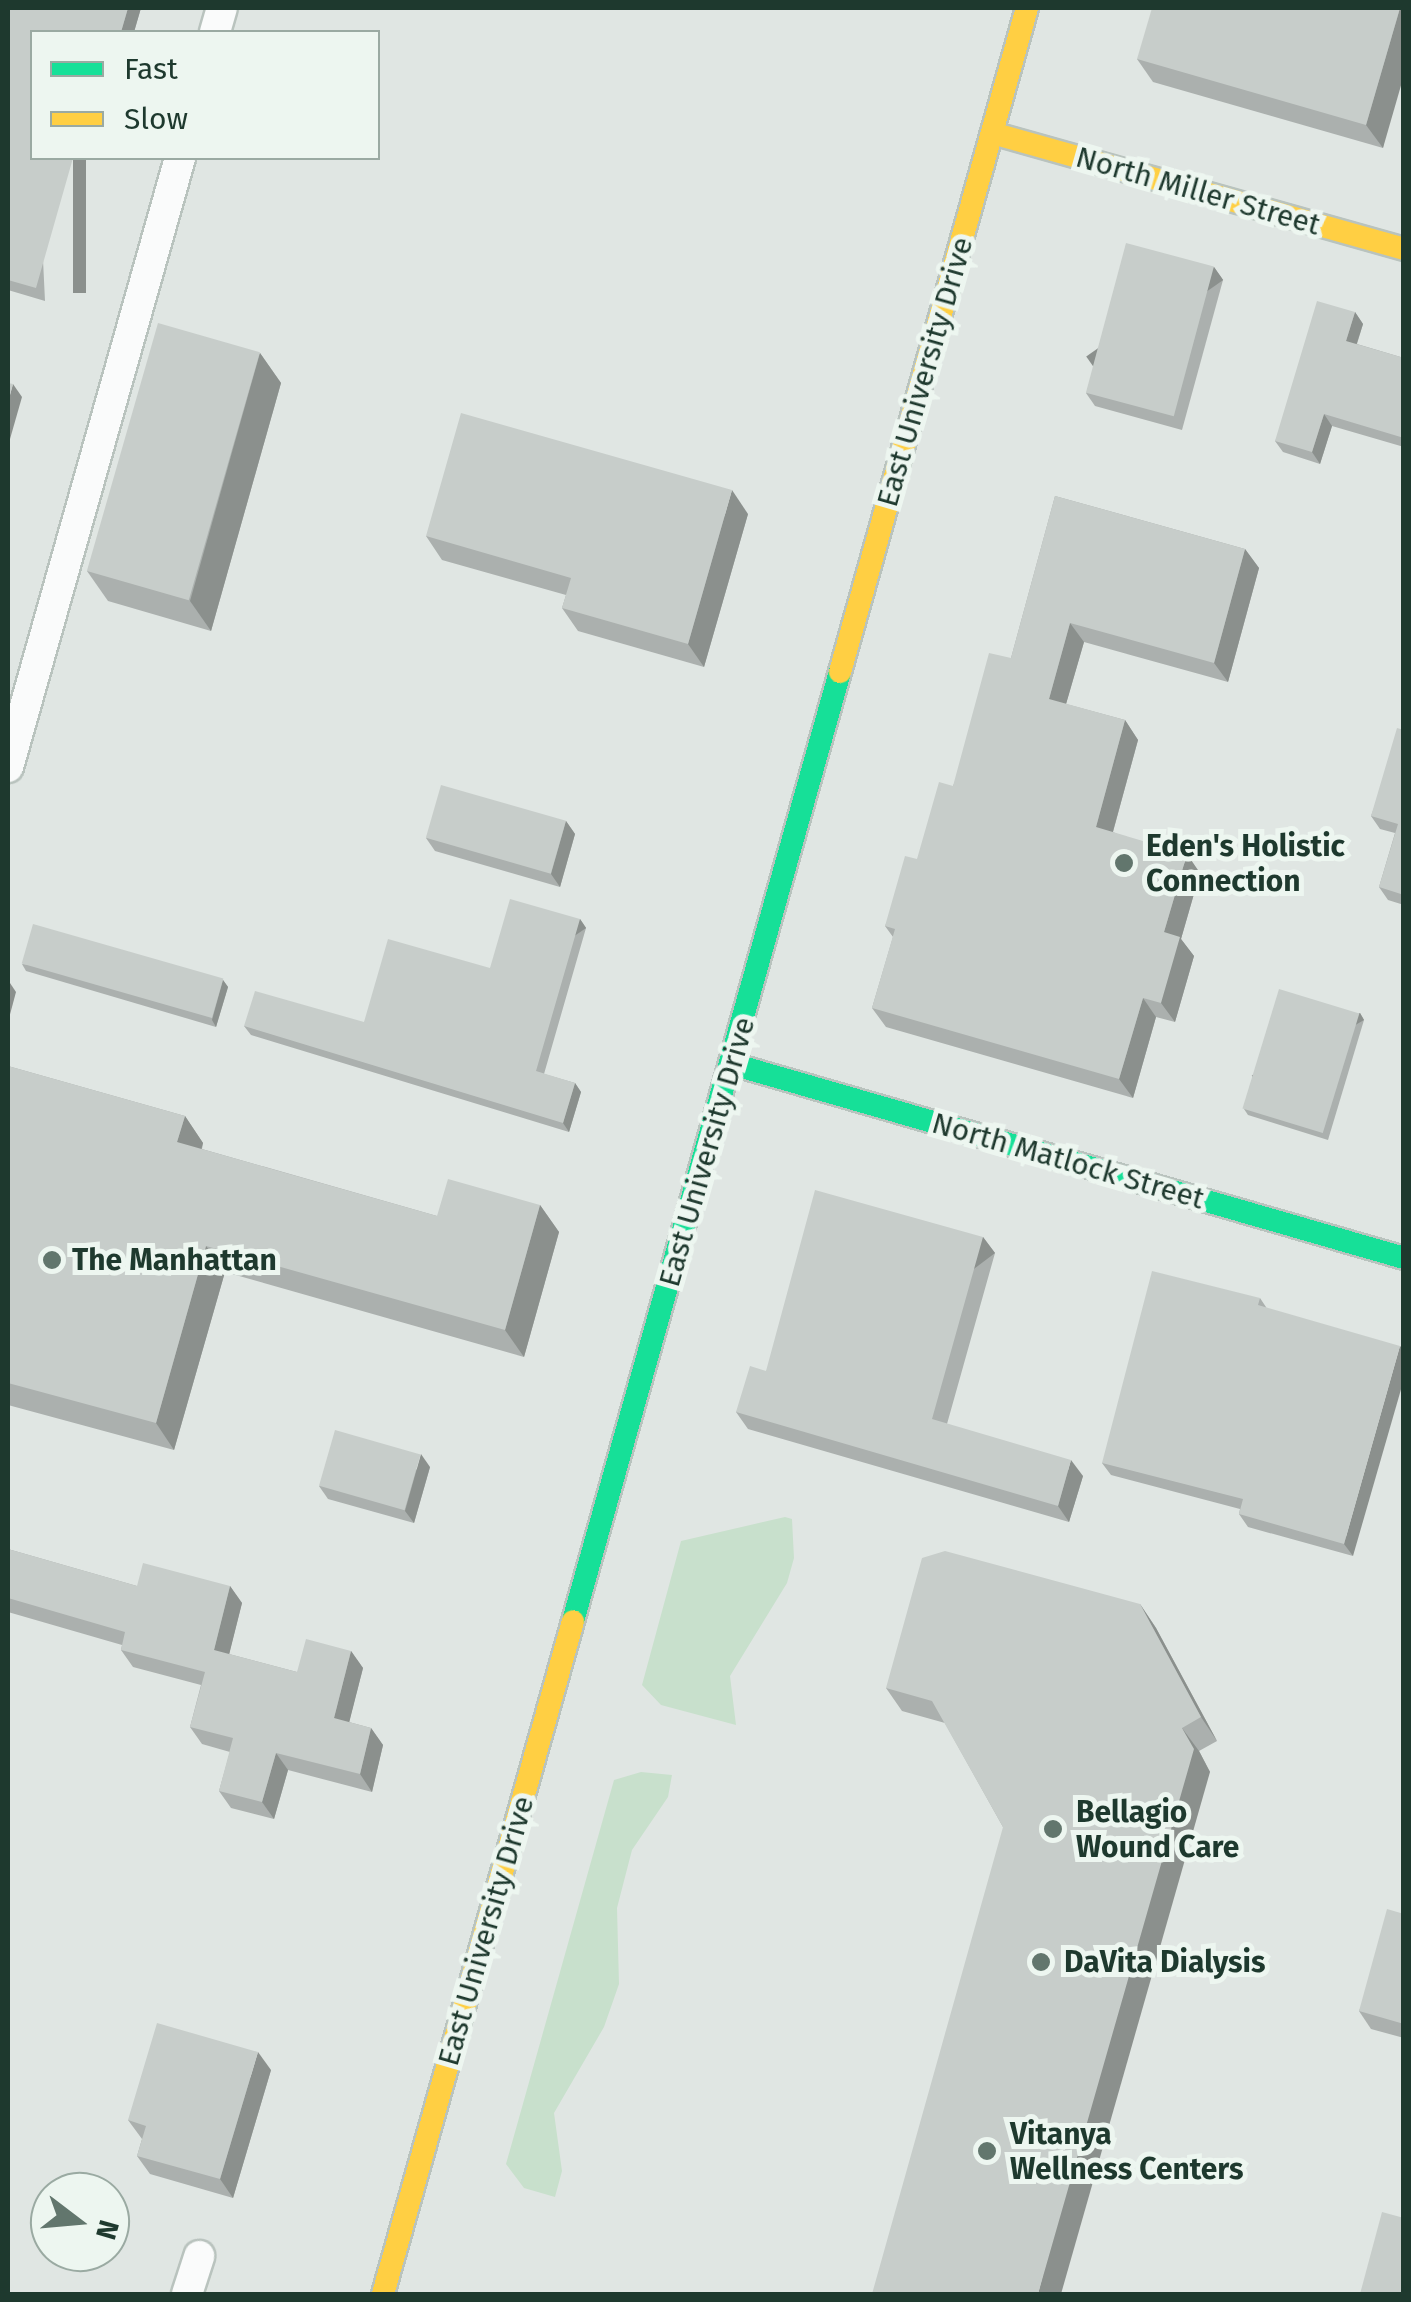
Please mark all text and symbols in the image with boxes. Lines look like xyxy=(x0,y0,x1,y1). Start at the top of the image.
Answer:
legend xyxy=(30,30,380,160)
text: Fast xyxy=(124,51,178,87)
text: Slow xyxy=(124,101,188,137)
street label: North Miller Street xyxy=(1072,139,1324,243)
street label: East University Drive xyxy=(869,233,981,511)
place label: Eden's Holistic Connection xyxy=(1146,828,1345,898)
marker: Eden's Holistic Connection xyxy=(1111,850,1137,876)
street label: East University Drive xyxy=(651,1013,763,1291)
street label: North Matlock Street xyxy=(928,1105,1208,1217)
place label: The Manhattan xyxy=(72,1242,277,1278)
marker: The Manhattan xyxy=(41,1249,63,1271)
street label: East University Drive xyxy=(430,1792,542,2070)
place label: Bellagio Wound Care xyxy=(1076,1794,1239,1864)
marker: Bellagio Wound Care xyxy=(1040,1816,1066,1842)
place label: DaVita Dialysis xyxy=(1064,1944,1265,1980)
marker: DaVita Dialysis xyxy=(1028,1949,1054,1975)
place label: Vitanya Wellness Centers xyxy=(1010,2116,1244,2186)
marker: Vitanya Wellness Centers xyxy=(974,2138,1000,2164)
north arrow xyxy=(30,2172,130,2272)
text: N xyxy=(89,2216,126,2243)

